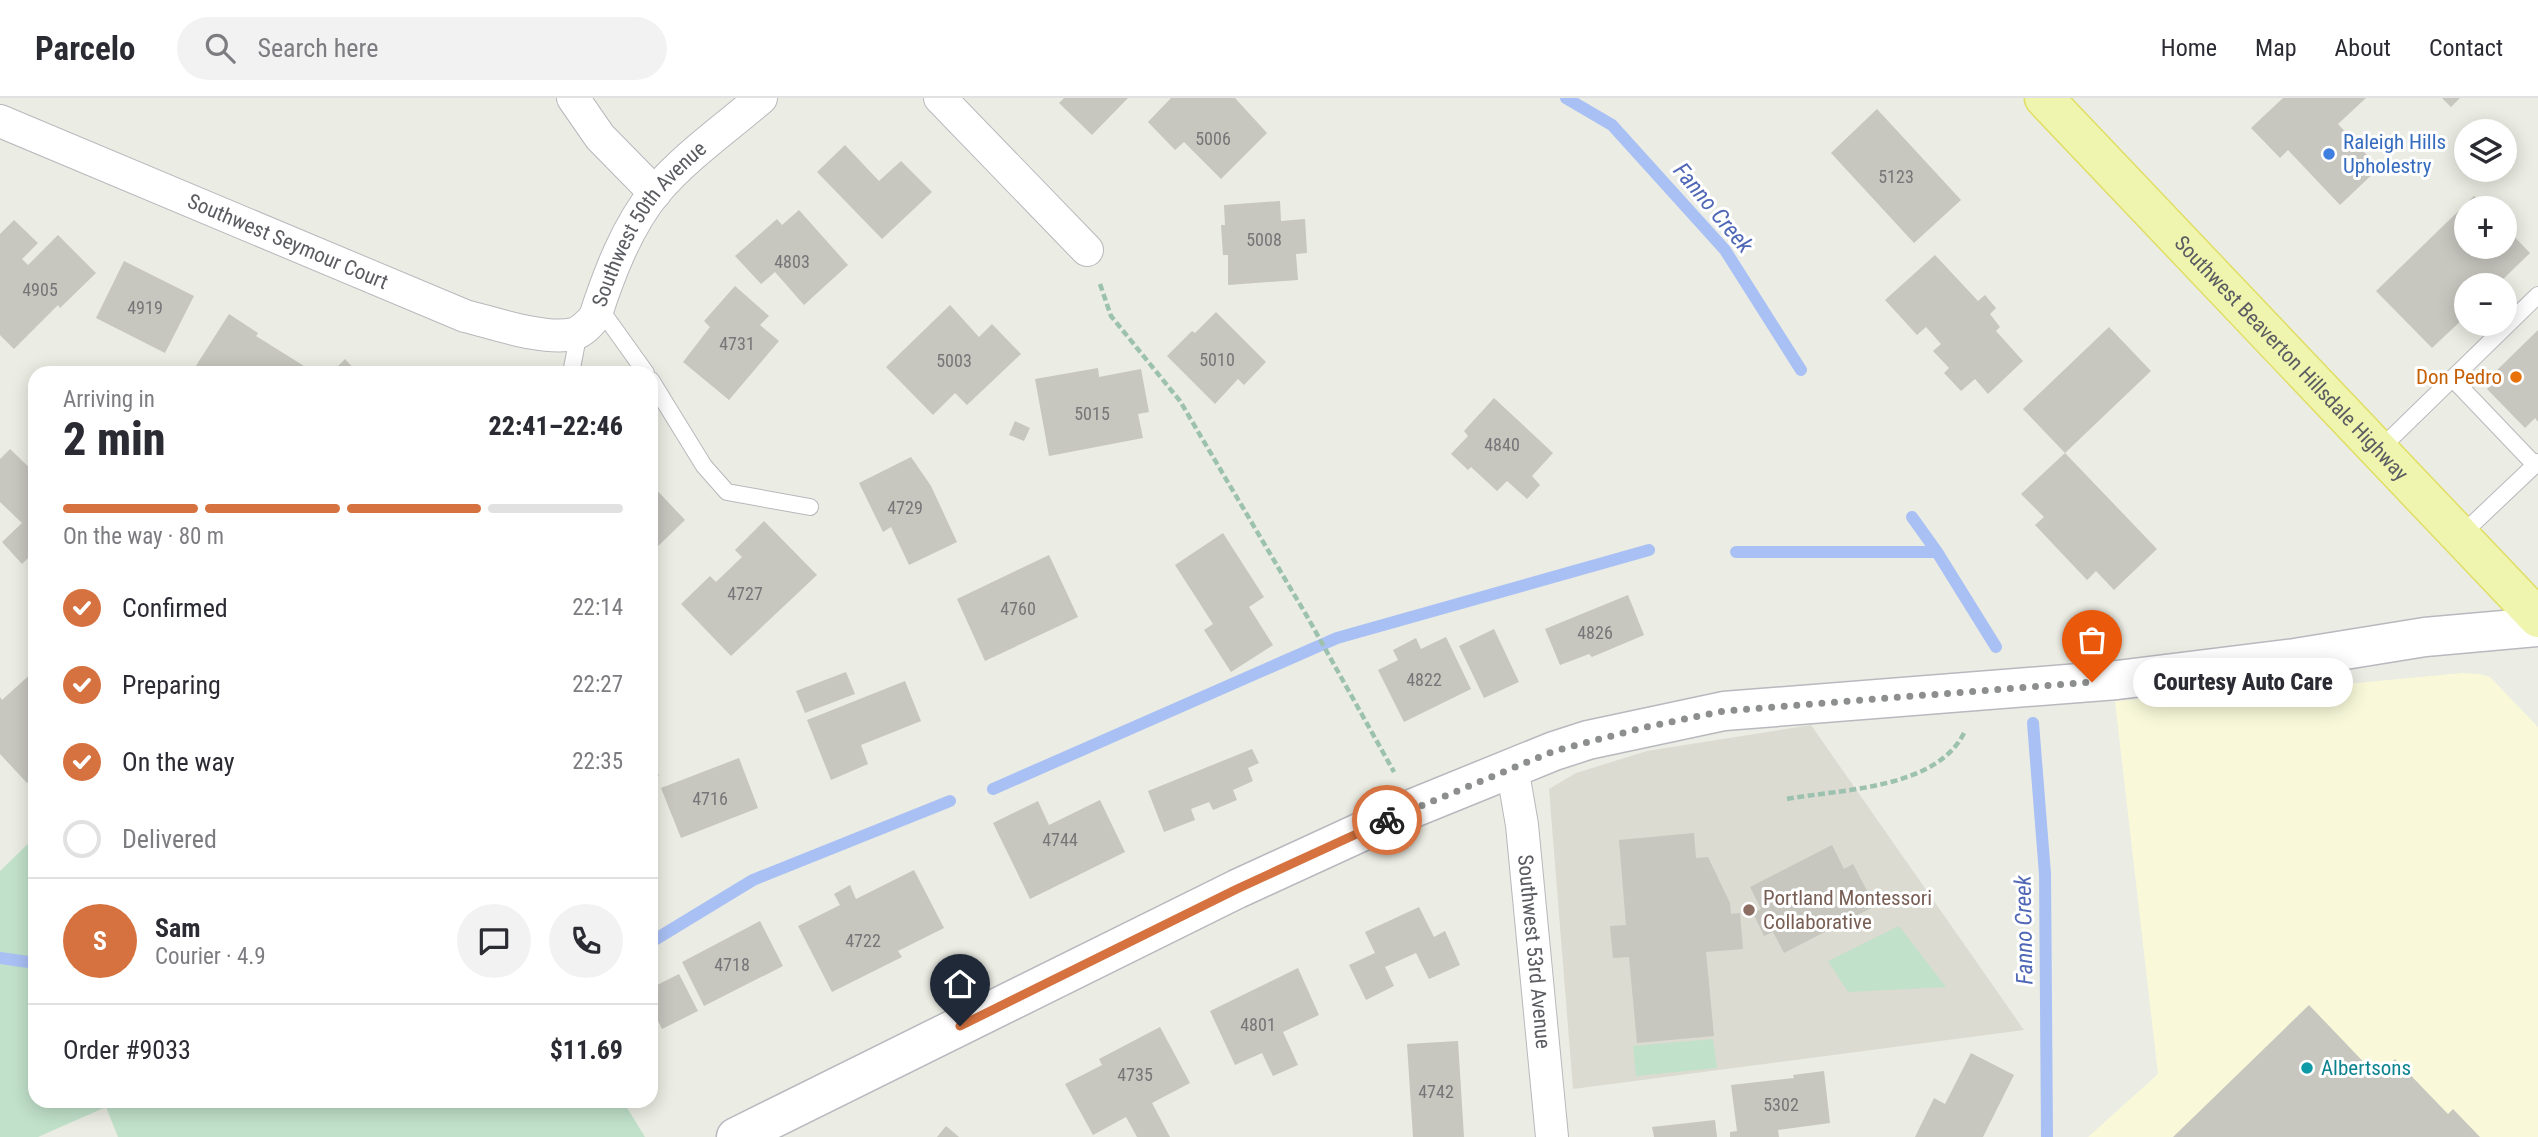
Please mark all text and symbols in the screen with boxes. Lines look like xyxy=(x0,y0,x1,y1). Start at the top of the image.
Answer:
search box xyxy=(177,17,667,80)
text: Parcelo xyxy=(35,29,135,68)
icon: search xyxy=(201,29,239,67)
text: Search here xyxy=(257,33,378,63)
text: Home xyxy=(2161,34,2217,62)
text: Map xyxy=(2255,34,2297,62)
text: About xyxy=(2335,34,2391,62)
text: Contact xyxy=(2429,34,2503,62)
map controls xyxy=(2454,119,2517,336)
button: layers xyxy=(2454,119,2517,182)
house number: 5006 xyxy=(1195,128,1231,149)
place label: Raleigh Hills Upholestry xyxy=(2343,130,2446,178)
street label: Southwest 50th Avenue xyxy=(587,136,711,310)
marker: Raleigh Hills Upholestry xyxy=(2321,146,2337,162)
water label: Fanno Creek xyxy=(1668,157,1759,259)
house number: 5123 xyxy=(1878,166,1914,187)
street label: Southwest Seymour Court xyxy=(184,189,391,294)
button: + xyxy=(2454,196,2517,259)
house number: 5008 xyxy=(1246,229,1282,250)
street label: Southwest Beaverton Hillsdale Highway xyxy=(2170,231,2413,486)
house number: 4803 xyxy=(774,251,810,272)
button: − xyxy=(2454,273,2517,336)
house number: 4905 xyxy=(22,279,58,300)
house number: 4919 xyxy=(127,297,163,318)
house number: 4731 xyxy=(719,333,755,354)
house number: 5010 xyxy=(1199,349,1235,370)
house number: 5003 xyxy=(936,350,972,371)
place label: Don Pedro xyxy=(2416,365,2502,389)
marker: Don Pedro xyxy=(2508,369,2524,385)
text: Arriving in xyxy=(63,386,155,413)
house number: 5015 xyxy=(1074,403,1110,424)
text: 22:41–22:46 xyxy=(489,411,623,441)
text: 2 min xyxy=(63,412,166,466)
house number: 4840 xyxy=(1484,434,1520,455)
house number: 4729 xyxy=(887,497,923,518)
text: On the way · 80 m xyxy=(63,523,224,550)
house number: 4727 xyxy=(727,583,763,604)
icon: check xyxy=(63,589,101,627)
text: Confirmed xyxy=(122,593,228,623)
text: 22:14 xyxy=(572,594,623,621)
house number: 4760 xyxy=(1000,598,1036,619)
pin xyxy=(2062,610,2122,682)
icon: bag xyxy=(2073,621,2111,659)
house number: 4826 xyxy=(1577,622,1613,643)
callout: Courtesy Auto Care xyxy=(2134,658,2354,706)
icon: check xyxy=(63,666,101,704)
house number: 4822 xyxy=(1406,669,1442,690)
text: Courtesy Auto Care xyxy=(2153,669,2333,696)
text: Preparing xyxy=(122,670,221,700)
text: 22:27 xyxy=(572,671,623,698)
icon: check xyxy=(63,743,101,781)
text: On the way xyxy=(122,747,235,777)
text: 22:35 xyxy=(572,748,623,775)
courier xyxy=(1352,785,1422,855)
house number: 4716 xyxy=(692,788,728,809)
icon: bike xyxy=(1368,801,1406,839)
text: Delivered xyxy=(122,824,217,854)
house number: 4744 xyxy=(1042,829,1078,850)
street label: Southwest 53rd Avenue xyxy=(1513,853,1555,1050)
water label: Fanno Creek xyxy=(2010,874,2038,985)
place label: Portland Montessori Collaborative xyxy=(1763,886,1932,934)
marker: Portland Montessori Collaborative xyxy=(1741,902,1757,918)
button: chat xyxy=(457,904,531,978)
button: phone xyxy=(549,904,623,978)
text: Sam xyxy=(155,913,201,943)
text: S xyxy=(93,926,107,956)
house number: 4722 xyxy=(845,930,881,951)
text: Courier · 4.9 xyxy=(155,943,266,970)
house number: 4718 xyxy=(714,954,750,975)
pin xyxy=(930,954,990,1026)
icon: home xyxy=(941,965,979,1003)
house number: 4801 xyxy=(1240,1014,1276,1035)
text: Order #9033 xyxy=(63,1035,191,1065)
text: $11.69 xyxy=(550,1035,623,1065)
place label: Albertsons xyxy=(2321,1056,2411,1080)
marker: Albertsons xyxy=(2299,1060,2315,1076)
house number: 4735 xyxy=(1117,1064,1153,1085)
house number: 4742 xyxy=(1418,1081,1454,1102)
house number: 5302 xyxy=(1763,1094,1799,1115)

